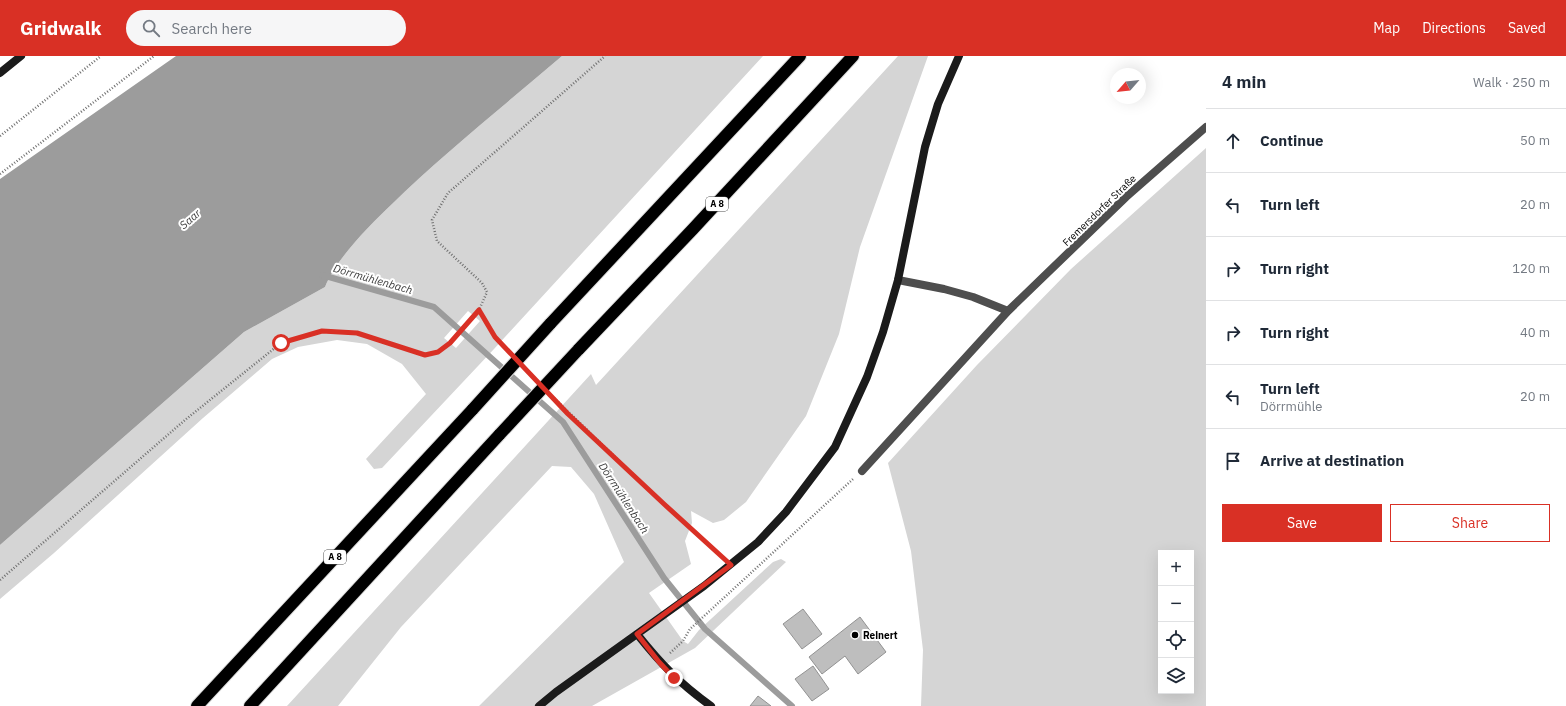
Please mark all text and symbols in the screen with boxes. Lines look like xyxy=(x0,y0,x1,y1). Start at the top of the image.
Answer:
search box xyxy=(126,10,406,46)
text: Gridwalk xyxy=(20,16,102,40)
icon: search xyxy=(140,17,162,39)
text: Search here xyxy=(172,19,252,38)
text: Map xyxy=(1373,19,1400,37)
text: Directions xyxy=(1422,19,1486,37)
text: Saved xyxy=(1508,19,1546,37)
north arrow xyxy=(1110,68,1146,104)
text: 4 min xyxy=(1222,71,1266,93)
text: Walk · 250 m xyxy=(1473,74,1550,91)
icon: ahead xyxy=(1222,130,1244,152)
text: Continue xyxy=(1260,131,1324,150)
text: 50 m xyxy=(1520,132,1550,149)
street label: Fremersdorfer Straße xyxy=(1060,172,1139,249)
icon: left xyxy=(1222,194,1244,216)
text: Turn left xyxy=(1260,195,1320,214)
text: 20 m xyxy=(1520,196,1550,213)
road number: A 8 xyxy=(706,197,728,211)
water label: Saar xyxy=(177,205,204,232)
icon: right xyxy=(1222,258,1244,280)
text: Turn right xyxy=(1260,259,1329,278)
text: 120 m xyxy=(1512,260,1550,277)
water label: Dörrmühlenbach xyxy=(332,261,414,297)
icon: right xyxy=(1222,322,1244,344)
text: Turn right xyxy=(1260,323,1329,342)
text: 40 m xyxy=(1520,324,1550,341)
route start xyxy=(272,334,290,352)
text: Turn left xyxy=(1260,379,1320,398)
icon: left xyxy=(1222,386,1244,408)
text: 20 m xyxy=(1520,388,1550,405)
text: Dörrmühle xyxy=(1260,398,1322,415)
icon: arrive xyxy=(1222,450,1244,472)
text: Arrive at destination xyxy=(1260,451,1404,470)
water label: Dörrmühlenbach xyxy=(596,460,652,536)
button: Save xyxy=(1222,504,1382,542)
button: Share xyxy=(1390,504,1550,542)
road number: A 8 xyxy=(324,550,346,564)
map controls xyxy=(1158,550,1194,694)
button: + xyxy=(1158,550,1194,586)
button: − xyxy=(1158,586,1194,622)
button: locate xyxy=(1158,622,1194,658)
place label: Reinert xyxy=(863,629,898,642)
marker: Reinert xyxy=(850,630,860,640)
button: layers xyxy=(1158,658,1194,694)
route end xyxy=(665,669,683,687)

